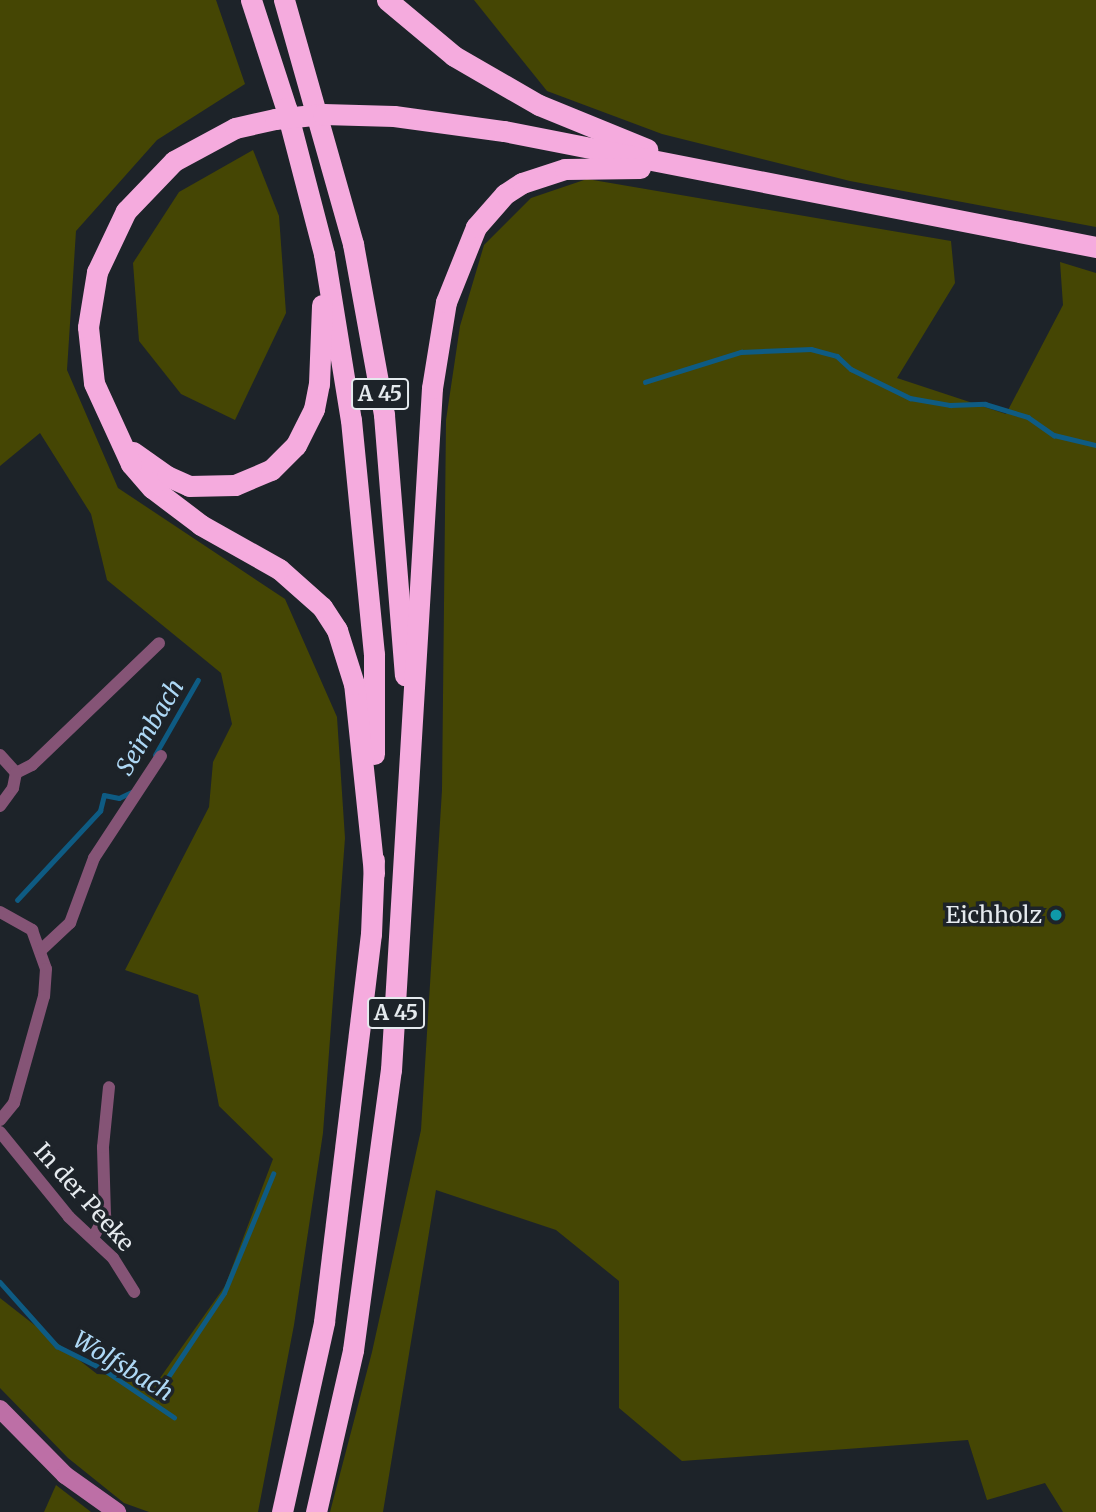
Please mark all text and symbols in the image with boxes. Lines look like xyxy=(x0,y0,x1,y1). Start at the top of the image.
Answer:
road number: A 45 xyxy=(350,376,410,412)
water label: Seimbach xyxy=(110,674,190,780)
place label: Eichholz xyxy=(946,901,1042,929)
marker: Eichholz xyxy=(1048,907,1064,923)
road number: A 45 xyxy=(366,996,426,1030)
street label: In der Peeke xyxy=(28,1137,140,1257)
water label: Wolfsbach xyxy=(68,1325,178,1407)

